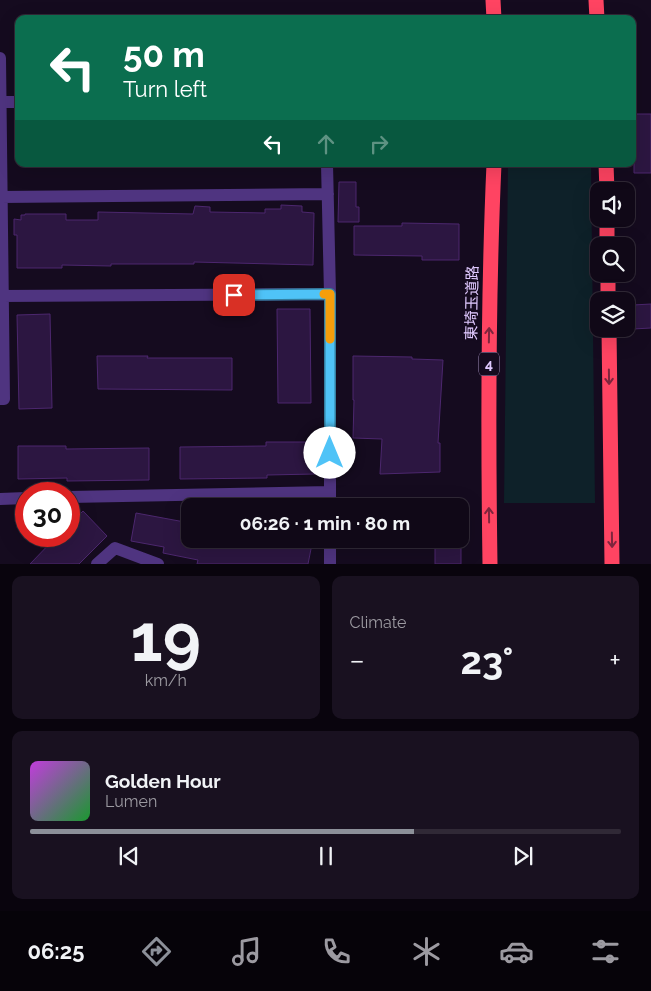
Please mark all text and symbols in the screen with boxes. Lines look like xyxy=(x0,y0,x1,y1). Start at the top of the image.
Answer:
text: 50 m xyxy=(123,34,205,75)
icon: left xyxy=(40,35,105,100)
text: Turn left xyxy=(123,76,207,102)
icon: left xyxy=(259,130,287,158)
icon: ahead xyxy=(312,130,340,158)
icon: right xyxy=(365,130,393,158)
map controls xyxy=(590,182,635,337)
button: sound xyxy=(590,182,635,227)
button: search xyxy=(590,237,635,282)
street label: 東埼玉道路 xyxy=(462,265,482,341)
pin xyxy=(213,274,255,316)
icon: arrive xyxy=(220,281,248,309)
button: layers xyxy=(590,292,635,337)
one-way arrow xyxy=(484,327,494,344)
road number: 4 xyxy=(479,352,499,376)
one-way arrow xyxy=(605,369,614,385)
position arrow xyxy=(303,426,355,478)
speed limit sign: 30 xyxy=(15,482,80,547)
one-way arrow xyxy=(485,507,494,523)
text: 06:26 · 1 min · 80 m xyxy=(240,512,410,534)
one-way arrow xyxy=(607,532,617,548)
text: 19 xyxy=(131,600,201,676)
text: Climate xyxy=(350,613,406,632)
text: 23° xyxy=(461,638,513,683)
text: − xyxy=(350,644,365,677)
text: + xyxy=(609,644,621,677)
text: km/h xyxy=(145,671,187,690)
text: Golden Hour xyxy=(105,770,221,792)
text: Lumen xyxy=(105,792,157,811)
icon: previous xyxy=(115,842,143,870)
icon: pause xyxy=(312,842,340,870)
icon: next xyxy=(509,842,537,870)
icon: directions xyxy=(139,934,174,969)
icon: music xyxy=(229,934,264,969)
icon: phone xyxy=(319,934,354,969)
icon: climate xyxy=(409,934,444,969)
icon: car xyxy=(499,934,534,969)
icon: filters xyxy=(588,934,623,969)
text: 06:25 xyxy=(27,938,84,964)

